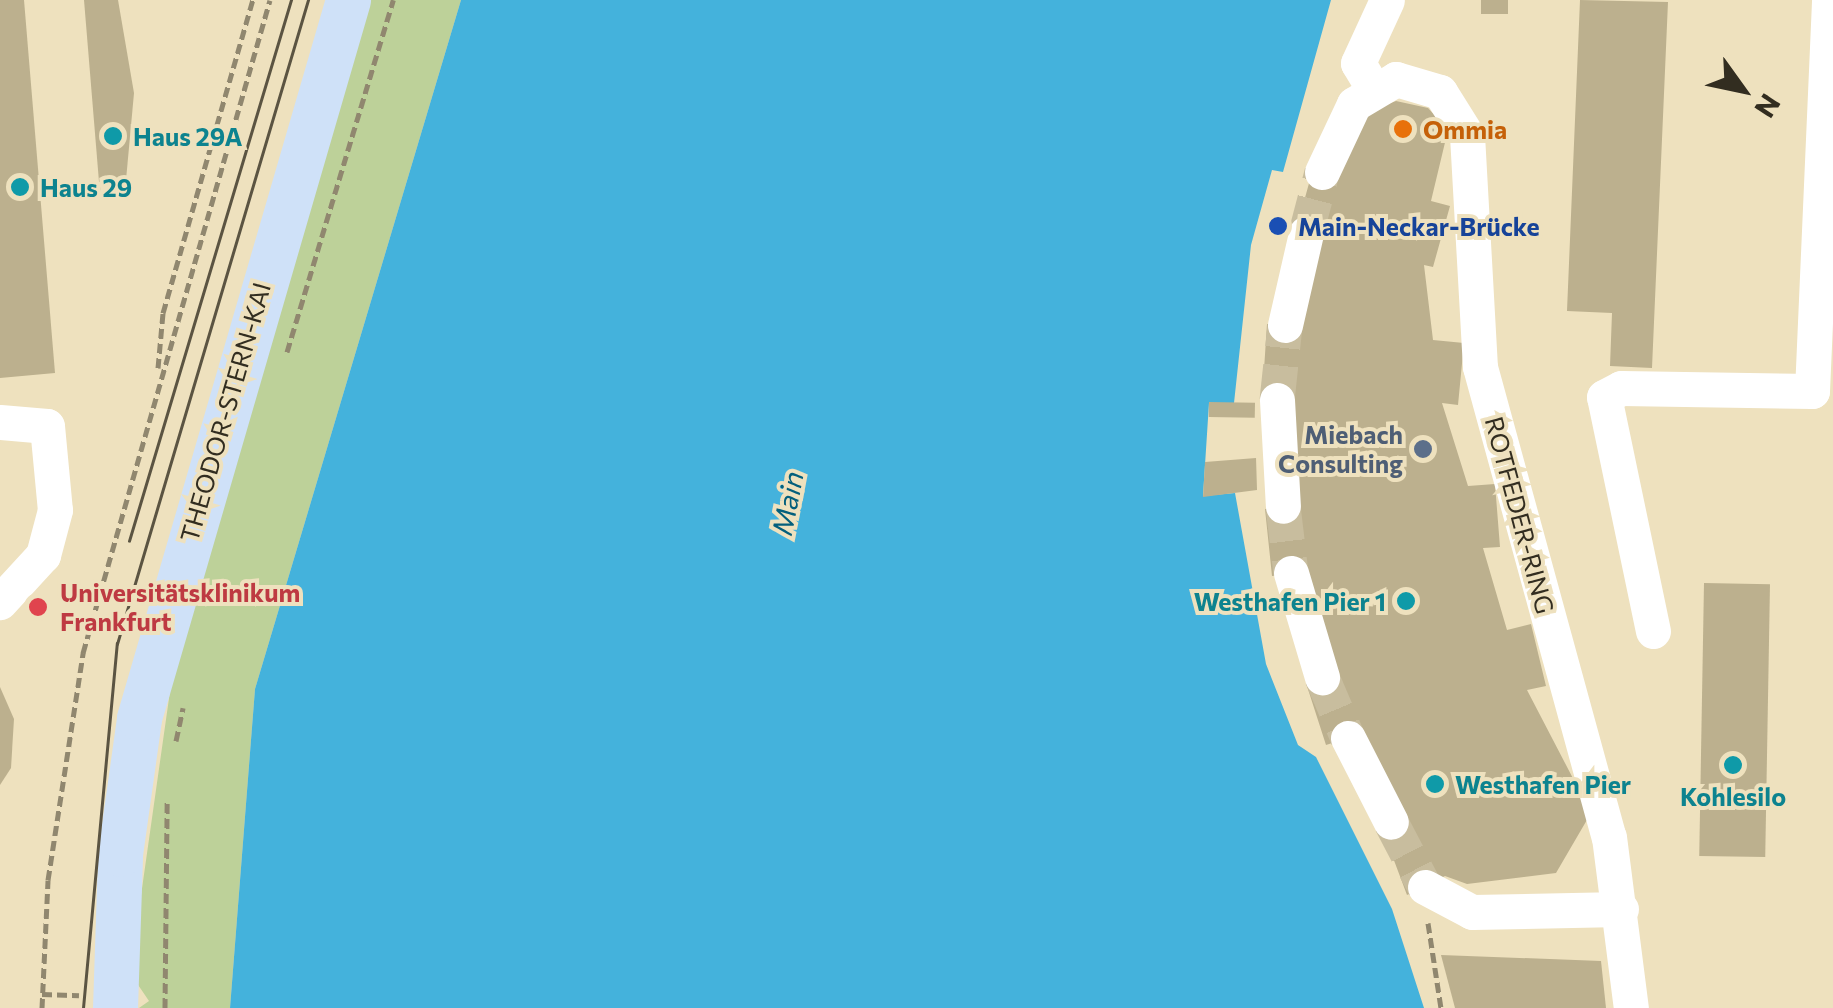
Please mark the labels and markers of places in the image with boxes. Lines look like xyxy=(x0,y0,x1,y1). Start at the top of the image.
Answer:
place label: Ommia xyxy=(1423,114,1507,144)
marker: Ommia xyxy=(1392,118,1414,140)
place label: Haus 29A xyxy=(133,121,242,151)
marker: Haus 29A xyxy=(102,125,124,147)
place label: Haus 29 xyxy=(40,172,132,202)
marker: Haus 29 xyxy=(9,176,31,198)
place label: Main-Neckar-Brücke xyxy=(1298,211,1540,241)
marker: Main-Neckar-Brücke xyxy=(1267,215,1289,237)
place label: Miebach Consulting xyxy=(1278,420,1403,479)
marker: Miebach Consulting xyxy=(1412,438,1434,460)
place label: Universitätsklinikum Frankfurt xyxy=(60,578,300,637)
place label: Westhafen Pier 1 xyxy=(1194,586,1386,616)
marker: Westhafen Pier 1 xyxy=(1395,590,1417,612)
marker: Universitätsklinikum Frankfurt xyxy=(25,594,51,620)
marker: Kohlesilo xyxy=(1722,754,1744,776)
place label: Westhafen Pier xyxy=(1455,769,1631,799)
marker: Westhafen Pier xyxy=(1424,773,1446,795)
place label: Kohlesilo xyxy=(1680,781,1786,811)

